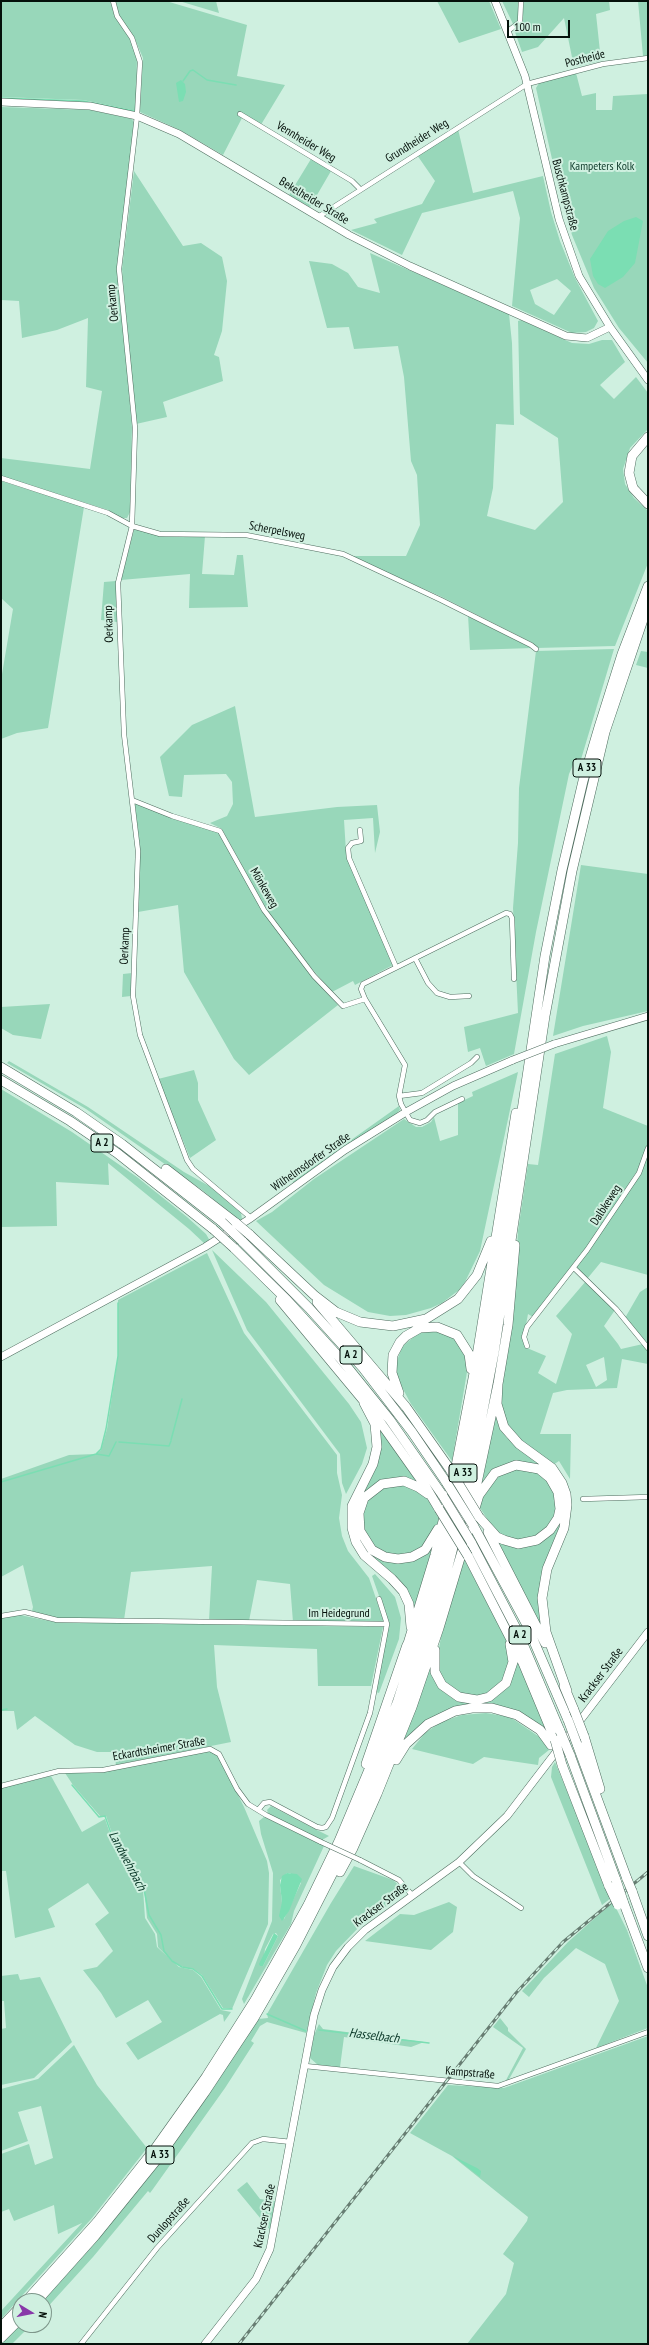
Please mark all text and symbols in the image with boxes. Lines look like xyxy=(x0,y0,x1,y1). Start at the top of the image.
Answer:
scale bar xyxy=(509,12,572,38)
text: 100 m xyxy=(514,19,541,34)
street label: Postheide xyxy=(564,47,606,71)
street label: Grundheider Weg xyxy=(383,116,451,166)
street label: Vennheider Weg xyxy=(274,119,338,165)
street label: Buschkampstraße xyxy=(549,158,581,232)
park label: Kampeters Kolk xyxy=(570,160,634,174)
street label: Bekelheider Straße xyxy=(276,174,352,228)
street label: Oerkamp xyxy=(104,284,122,322)
street label: Scherpelsweg xyxy=(248,518,306,544)
street label: Oerkamp xyxy=(101,605,117,643)
road number: A 33 xyxy=(573,759,601,777)
street label: Mönkeweg xyxy=(247,865,281,911)
street label: Oerkamp xyxy=(117,927,133,965)
street label: Wilhelmsdorfer Straße xyxy=(269,1129,353,1195)
road number: A 2 xyxy=(91,1134,113,1152)
street label: Dalbkeweg xyxy=(588,1182,624,1228)
road number: A 2 xyxy=(340,1346,362,1364)
road number: A 33 xyxy=(449,1464,477,1482)
street label: Im Heidegrund xyxy=(308,1607,370,1621)
road number: A 2 xyxy=(509,1626,531,1644)
street label: Krackser Straße xyxy=(576,1645,626,1705)
street label: Eckardtsheimer Straße xyxy=(112,1734,206,1764)
water label: Landwehrbach xyxy=(105,1829,149,1893)
street label: Krackser Straße xyxy=(351,1880,411,1930)
water label: Hasselbach xyxy=(348,2025,400,2047)
street label: Kampstraße xyxy=(445,2064,495,2082)
road number: A 33 xyxy=(146,2146,174,2164)
street label: Krackser Straße xyxy=(251,2183,279,2249)
street label: Dunlopstraße xyxy=(145,2194,193,2246)
north arrow xyxy=(12,2293,52,2333)
text: N xyxy=(35,2311,50,2319)

